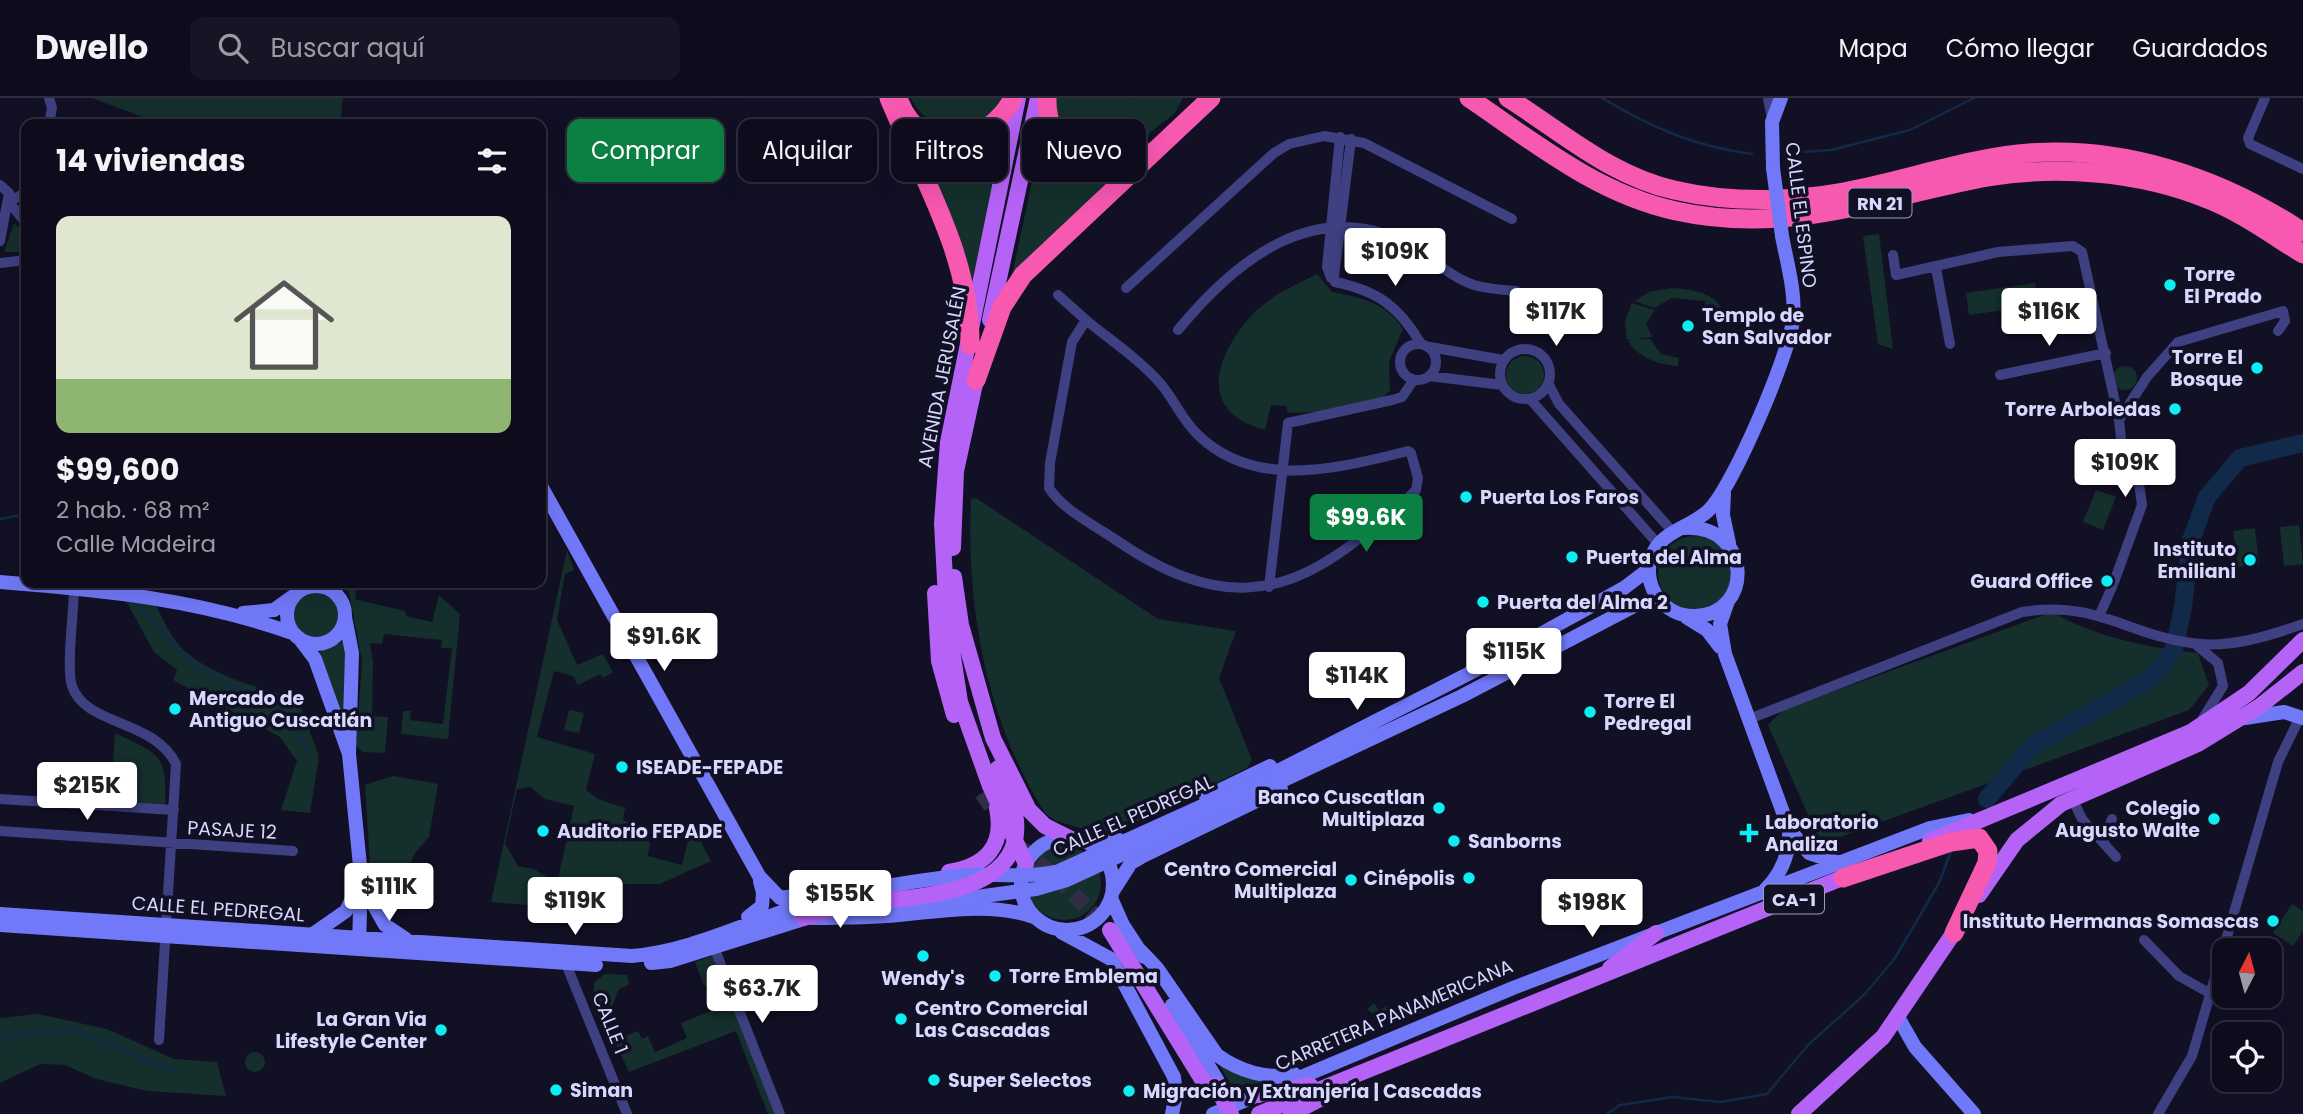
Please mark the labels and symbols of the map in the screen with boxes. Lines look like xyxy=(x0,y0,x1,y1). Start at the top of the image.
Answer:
street label: CALLE EL ESPINO xyxy=(1779,141,1823,289)
road number: RN 21 xyxy=(1848,188,1912,218)
pin: $109K xyxy=(1346,228,1444,288)
place label: Torre El Prado xyxy=(2184,261,2262,310)
marker: Torre El Prado xyxy=(2162,277,2178,293)
street label: AVENIDA JERUSALÉN xyxy=(911,284,973,470)
pin: $117K xyxy=(1507,288,1605,348)
pin: $116K xyxy=(2000,288,2098,348)
place label: Templo de San Salvador xyxy=(1702,302,1832,351)
marker: Templo de San Salvador xyxy=(1680,318,1696,334)
place label: Torre El Bosque xyxy=(2170,344,2243,393)
marker: Torre El Bosque xyxy=(2249,360,2265,376)
place label: Torre Arboledas xyxy=(2005,396,2161,423)
marker: Torre Arboledas xyxy=(2167,401,2183,417)
pin: $109K xyxy=(2076,440,2174,499)
place label: Puerta Los Faros xyxy=(1480,484,1639,511)
marker: Puerta Los Faros xyxy=(1458,489,1474,505)
pin: $99.6K xyxy=(1309,494,1423,554)
place label: Instituto Emiliani xyxy=(2153,536,2236,585)
place label: Puerta del Alma xyxy=(1586,544,1742,571)
marker: Puerta del Alma xyxy=(1564,549,1580,565)
marker: Instituto Emiliani xyxy=(2242,552,2258,568)
place label: Guard Office xyxy=(1970,568,2093,595)
marker: Guard Office xyxy=(2099,573,2115,589)
place label: Puerta del Alma 2 xyxy=(1497,589,1668,616)
marker: Puerta del Alma 2 xyxy=(1475,594,1491,610)
pin: $91.6K xyxy=(607,614,721,673)
pin: $115K xyxy=(1465,628,1563,688)
pin: $114K xyxy=(1308,652,1406,712)
place label: Mercado de Antiguo Cuscatlán xyxy=(189,685,372,734)
place label: Torre El Pedregal xyxy=(1604,688,1692,737)
marker: Mercado de Antiguo Cuscatlán xyxy=(167,701,183,717)
marker: Torre El Pedregal xyxy=(1582,704,1598,720)
place label: ISEADE-FEPADE xyxy=(636,754,783,781)
marker: ISEADE-FEPADE xyxy=(614,759,630,775)
pin: $215K xyxy=(38,762,136,822)
street label: CALLE EL PEDREGAL xyxy=(1048,768,1218,864)
place label: Banco Cuscatlan Multiplaza xyxy=(1258,784,1425,833)
place label: Colegio Augusto Walte xyxy=(2055,795,2200,844)
marker: Banco Cuscatlan Multiplaza xyxy=(1431,800,1447,816)
place label: Laboratorio Analiza xyxy=(1765,809,1879,858)
marker: Colegio Augusto Walte xyxy=(2206,811,2222,827)
street label: PASAJE 12 xyxy=(187,814,278,846)
place label: Auditorio FEPADE xyxy=(557,818,723,845)
marker: Auditorio FEPADE xyxy=(535,823,551,839)
marker: Laboratorio Analiza xyxy=(1739,823,1759,843)
place label: Sanborns xyxy=(1468,828,1562,855)
marker: Sanborns xyxy=(1446,833,1462,849)
place label: Centro Comercial Multiplaza xyxy=(1164,856,1337,905)
pin: $111K xyxy=(340,864,438,923)
place label: Cinépolis xyxy=(1364,865,1455,892)
pin: $155K xyxy=(791,870,889,930)
marker: Cinépolis xyxy=(1461,870,1477,886)
marker: Centro Comercial Multiplaza xyxy=(1343,872,1359,888)
pin: $119K xyxy=(526,878,624,937)
pin: $198K xyxy=(1543,880,1641,939)
road number: CA-1 xyxy=(1764,884,1824,914)
street label: CALLE EL PEDREGAL xyxy=(131,889,305,929)
place label: Instituto Hermanas Somascas xyxy=(1963,908,2259,935)
marker: Instituto Hermanas Somascas xyxy=(2265,913,2281,929)
north arrow xyxy=(2212,938,2282,1008)
marker: Wendy's xyxy=(915,948,931,964)
street label: CARRETERA PANAMERICANA xyxy=(1271,953,1517,1077)
place label: Torre Emblema xyxy=(1009,963,1158,990)
pin: $63.7K xyxy=(705,965,819,1025)
place label: Wendy's xyxy=(881,965,965,992)
marker: Torre Emblema xyxy=(987,968,1003,984)
street label: CALLE 1 xyxy=(585,988,635,1058)
place label: Centro Comercial Las Cascadas xyxy=(915,995,1088,1044)
place label: La Gran Via Lifestyle Center xyxy=(276,1006,427,1055)
marker: Centro Comercial Las Cascadas xyxy=(893,1011,909,1027)
marker: La Gran Via Lifestyle Center xyxy=(433,1022,449,1038)
place label: Super Selectos xyxy=(948,1067,1092,1094)
marker: Super Selectos xyxy=(926,1072,942,1088)
place label: Siman xyxy=(570,1077,633,1104)
place label: Migración y Extranjería | Cascadas xyxy=(1143,1078,1482,1105)
marker: Siman xyxy=(548,1082,564,1098)
marker: Migración y Extranjería | Cascadas xyxy=(1121,1083,1137,1099)

